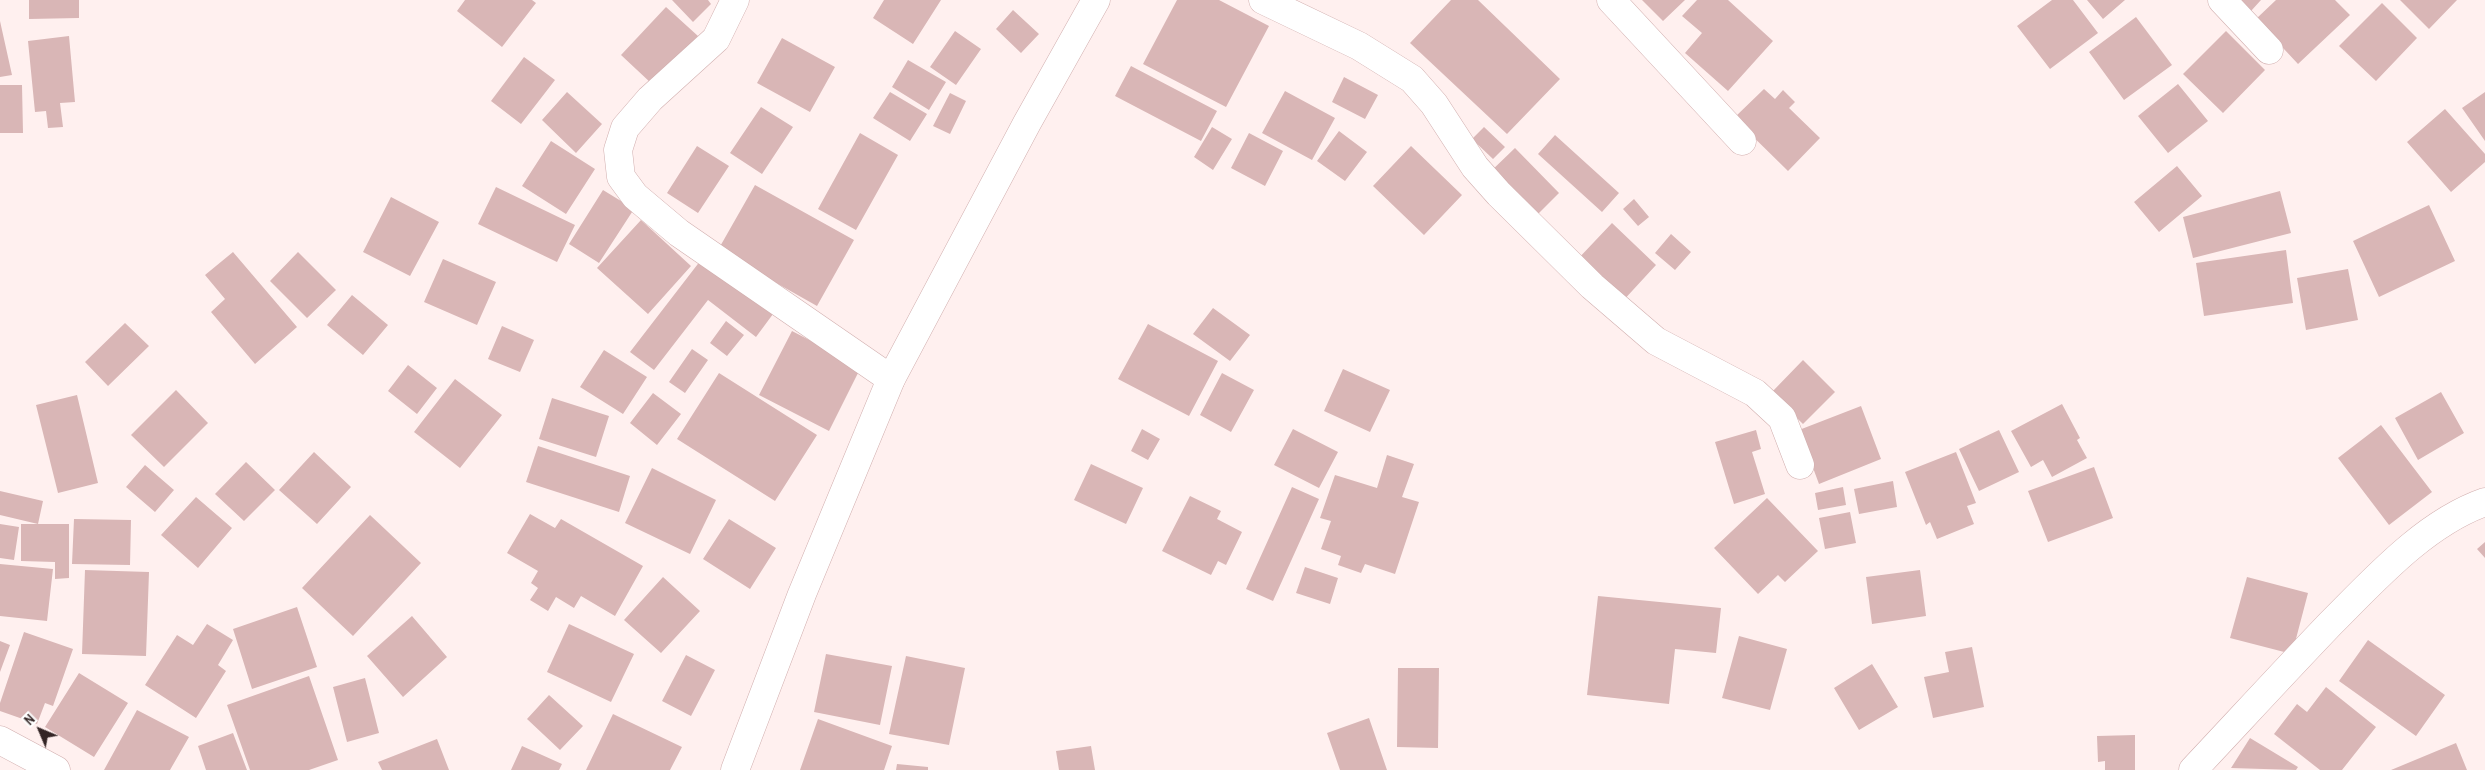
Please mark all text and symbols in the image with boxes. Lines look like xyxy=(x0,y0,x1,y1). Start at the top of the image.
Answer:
north arrow xyxy=(15,705,65,755)
text: N xyxy=(20,710,39,729)

